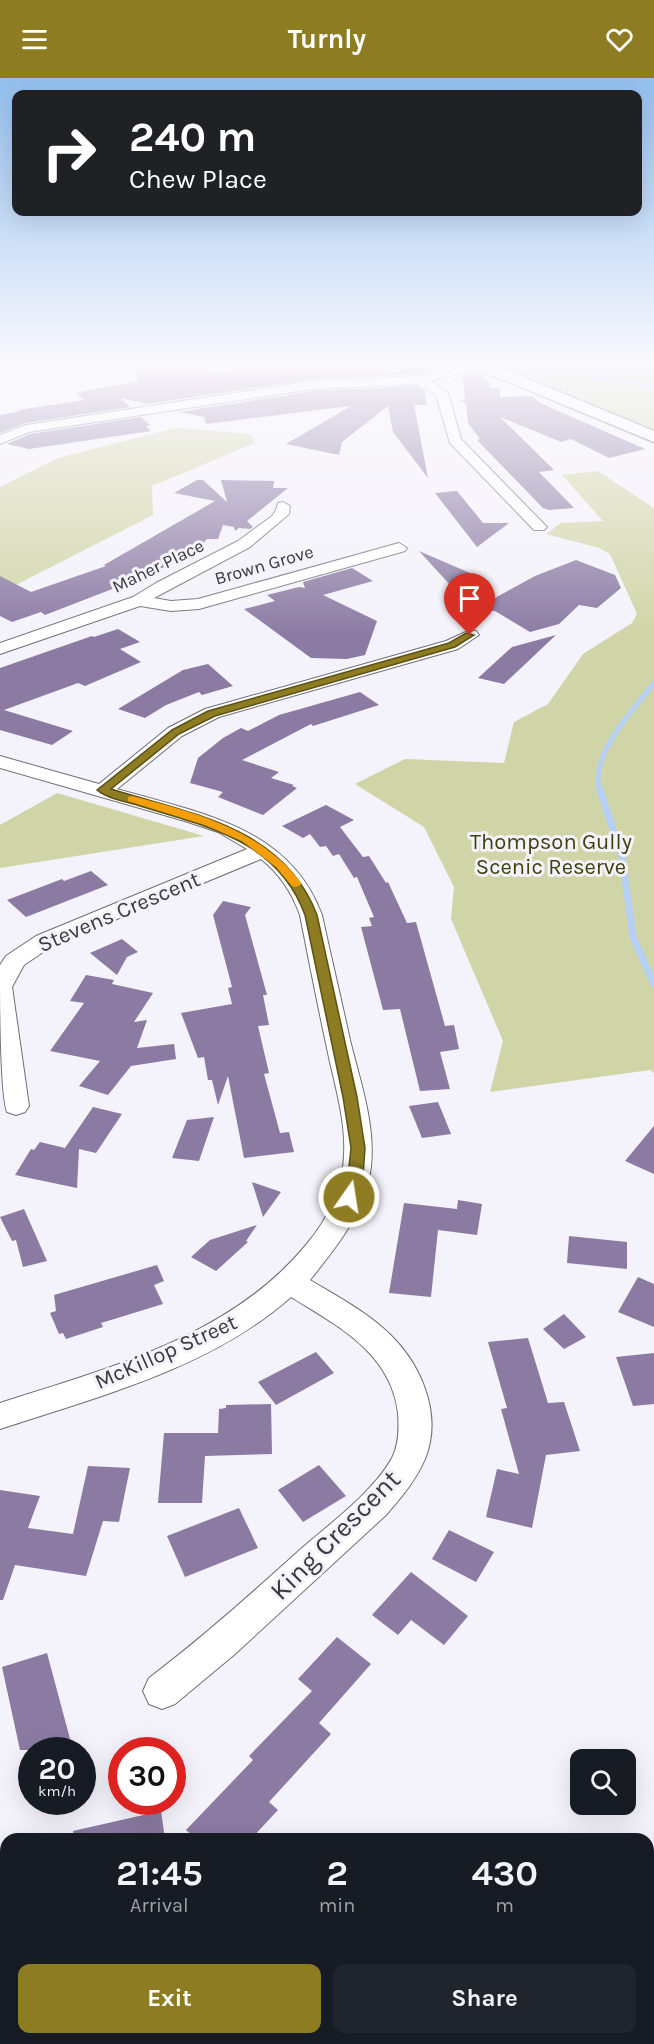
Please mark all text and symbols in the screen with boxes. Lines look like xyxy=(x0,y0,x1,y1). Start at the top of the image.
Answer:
icon: menu xyxy=(18,23,51,56)
text: Turnly xyxy=(288,23,366,55)
icon: heart xyxy=(603,23,636,56)
text: 240 m xyxy=(129,112,256,162)
icon: right xyxy=(30,114,108,192)
text: Chew Place xyxy=(129,163,267,195)
street label: Maher Place xyxy=(108,534,208,598)
street label: Brown Grove xyxy=(212,540,316,590)
pin xyxy=(444,573,495,635)
icon: arrive xyxy=(453,582,486,615)
park label: Thompson Gully Scenic Reserve xyxy=(470,829,632,880)
street label: Stevens Crescent xyxy=(34,866,204,958)
position arrow xyxy=(317,1165,381,1229)
street label: McKillop Street xyxy=(91,1309,241,1395)
street label: King Crescent xyxy=(263,1463,407,1607)
speed limit sign: 30 xyxy=(108,1737,186,1815)
map controls xyxy=(570,1749,636,1815)
button: search xyxy=(570,1749,636,1815)
text: 20 xyxy=(38,1751,76,1787)
text: km/h xyxy=(38,1782,76,1800)
text: 21:45 xyxy=(116,1852,203,1894)
text: 2 xyxy=(326,1852,348,1894)
text: 430 xyxy=(471,1852,538,1894)
text: Arrival xyxy=(130,1894,189,1917)
text: min xyxy=(319,1894,355,1917)
text: m xyxy=(495,1894,514,1917)
button: Exit xyxy=(18,1964,321,2033)
button: Share xyxy=(333,1964,636,2033)

